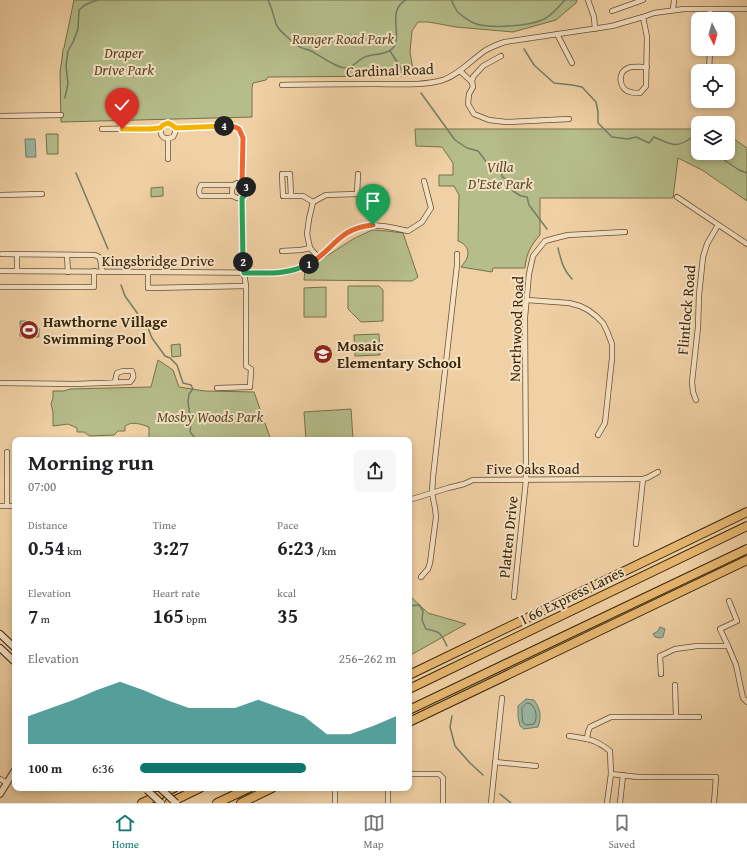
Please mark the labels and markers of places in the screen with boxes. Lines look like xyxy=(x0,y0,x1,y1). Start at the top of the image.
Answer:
pin xyxy=(105,88,139,129)
pin: 4 xyxy=(214,116,234,136)
pin: 3 xyxy=(236,177,256,197)
pin xyxy=(356,184,390,225)
pin: 2 xyxy=(233,252,253,272)
pin: 1 xyxy=(299,254,319,274)
place label: Hawthorne Village Swimming Pool xyxy=(43,311,168,349)
sports icon: Hawthorne Village Swimming Pool xyxy=(18,319,40,341)
place label: Mosaic Elementary School xyxy=(337,335,462,373)
school or university icon: Mosaic Elementary School xyxy=(312,343,334,365)

